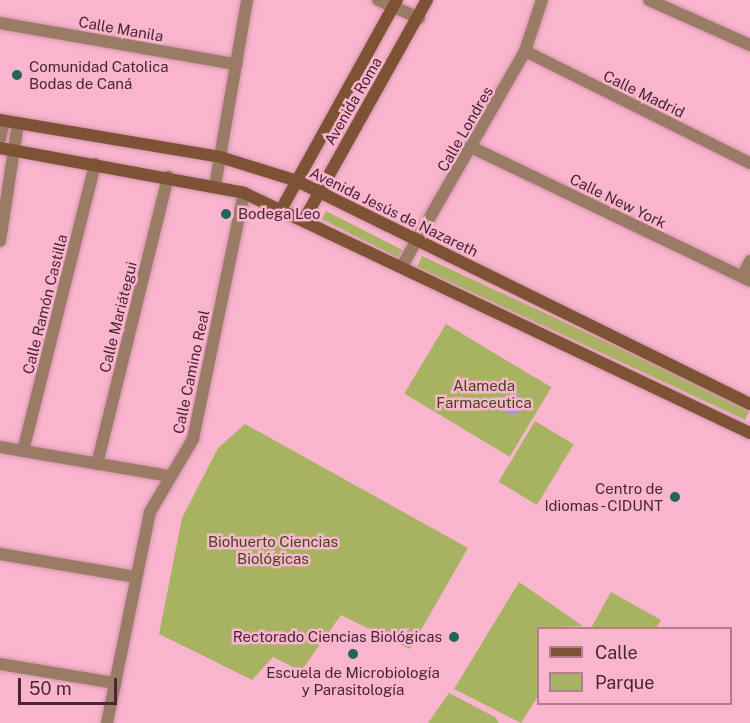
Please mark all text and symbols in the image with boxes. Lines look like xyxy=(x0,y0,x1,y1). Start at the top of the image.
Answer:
street label: Calle Manila xyxy=(77,13,165,45)
street label: Avenida Roma xyxy=(321,54,385,148)
place label: Comunidad Catolica Bodas de Caná xyxy=(29,57,169,92)
street label: Calle Madrid xyxy=(600,67,688,121)
marker: Comunidad Catolica Bodas de Caná xyxy=(10,68,24,82)
street label: Calle Londres xyxy=(433,83,497,175)
street label: Avenida Jesús de Nazareth xyxy=(307,163,481,261)
street label: Calle New York xyxy=(567,170,669,232)
place label: Bodega Leo xyxy=(238,205,320,223)
marker: Bodega Leo xyxy=(219,207,233,221)
street label: Calle Ramón Castilla xyxy=(19,232,71,376)
street label: Calle Mariátegui xyxy=(95,260,141,374)
street label: Calle Camino Real xyxy=(169,308,213,436)
park label: Alameda Farmaceutica xyxy=(436,376,532,411)
place label: Centro de Idiomas - CIDUNT xyxy=(540,479,663,514)
marker: Centro de Idiomas - CIDUNT xyxy=(668,490,682,504)
park label: Biohuerto Ciencias Biológicas xyxy=(208,532,338,567)
legend xyxy=(537,627,732,705)
place label: Rectorado Ciencias Biológicas xyxy=(233,628,442,646)
marker: Rectorado Ciencias Biológicas xyxy=(447,630,461,644)
text: Calle xyxy=(595,642,638,663)
marker: Escuela de Microbiología y Parasitología xyxy=(346,647,360,661)
place label: Escuela de Microbiología y Parasitología xyxy=(266,663,440,698)
scale bar xyxy=(21,666,120,704)
text: Parque xyxy=(595,672,655,693)
text: 50 m xyxy=(29,678,72,699)

